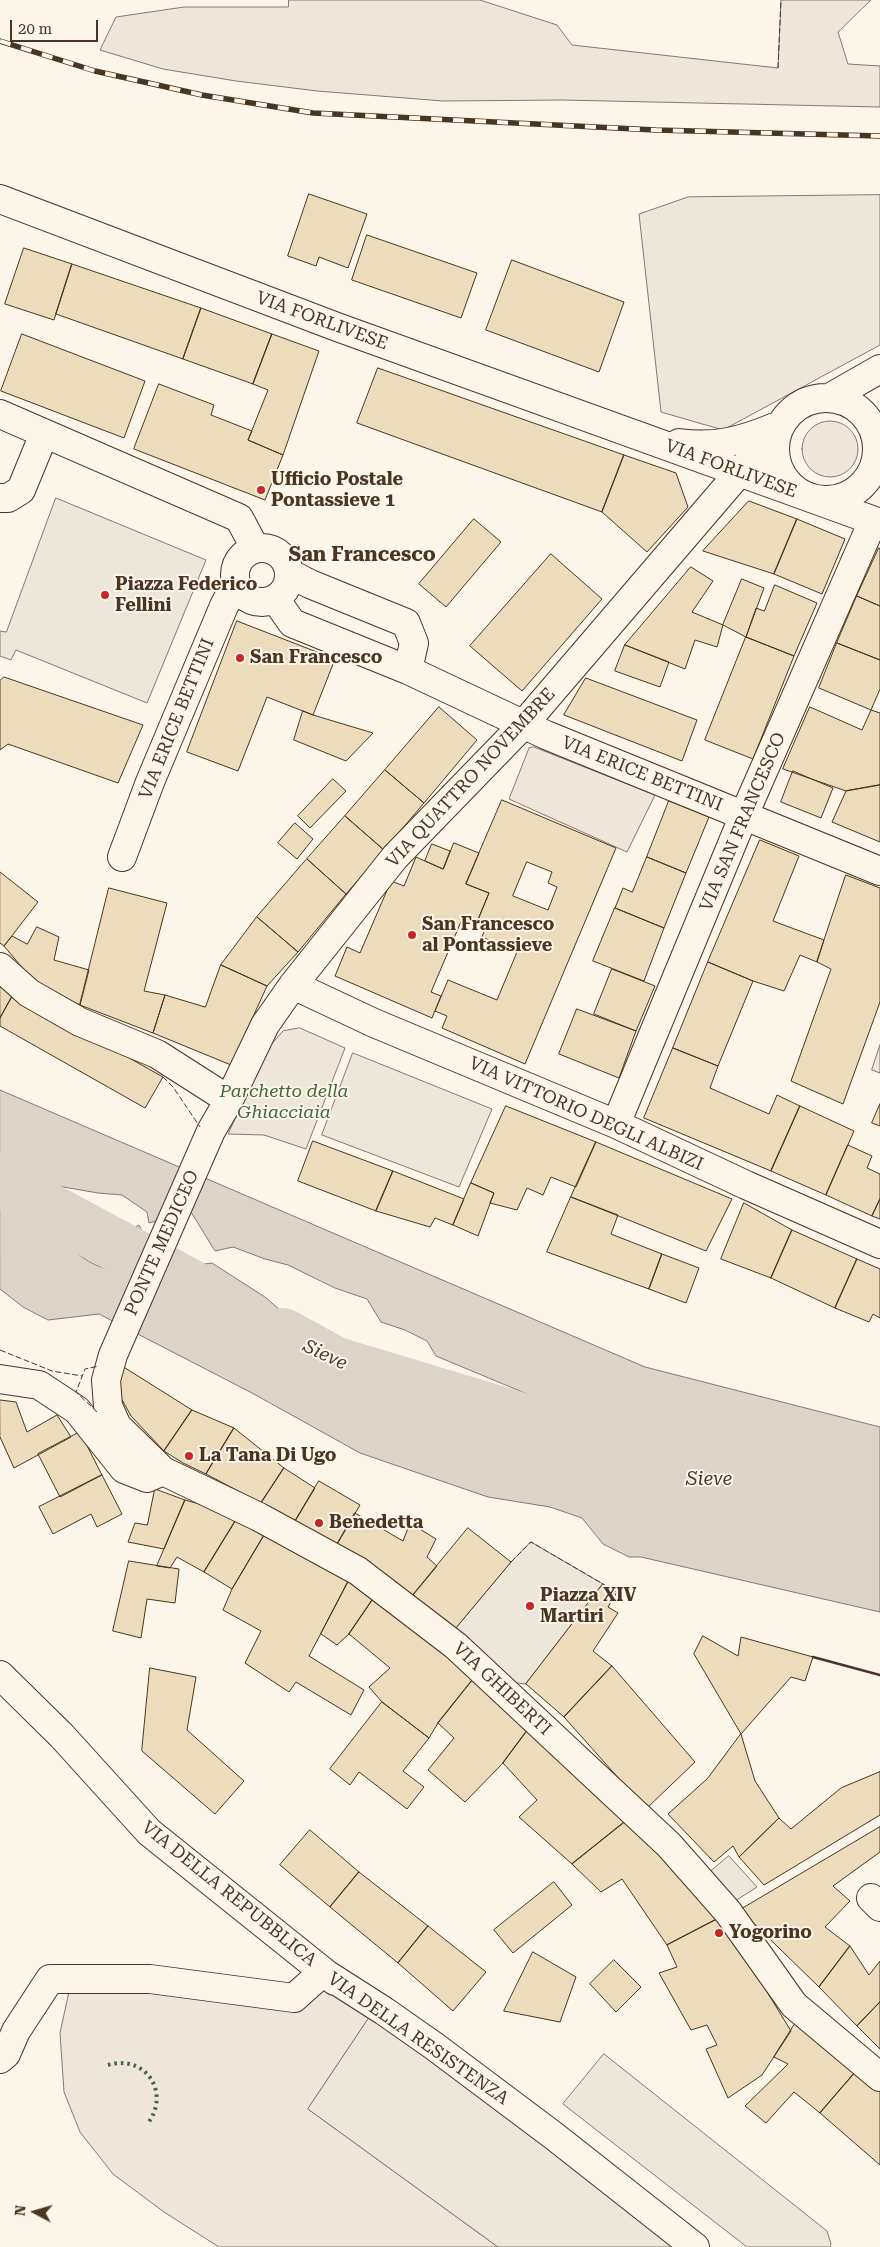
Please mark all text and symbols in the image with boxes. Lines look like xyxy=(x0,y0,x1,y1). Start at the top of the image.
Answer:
scale bar xyxy=(12,10,100,42)
text: 20 m xyxy=(18,20,52,38)
street label: VIA FORLIVESE xyxy=(253,287,391,355)
street label: VIA FORLIVESE xyxy=(662,435,800,503)
place label: Ufficio Postale Pontassieve 1 xyxy=(271,469,403,512)
marker: Ufficio Postale Pontassieve 1 xyxy=(255,484,267,496)
district label: San Francesco xyxy=(288,543,436,567)
place label: Piazza Federico Fellini xyxy=(115,574,257,616)
marker: Piazza Federico Fellini xyxy=(99,589,111,601)
street label: VIA ERICE BETTINI xyxy=(135,635,219,803)
place label: San Francesco xyxy=(250,647,382,669)
marker: San Francesco xyxy=(234,652,246,664)
street label: VIA QUATTRO NOVEMBRE xyxy=(382,684,560,872)
street label: VIA SAN FRANCESCO xyxy=(695,729,791,915)
street label: VIA ERICE BETTINI xyxy=(558,732,726,816)
place label: San Francesco al Pontassieve xyxy=(422,914,554,956)
marker: San Francesco al Pontassieve xyxy=(406,929,418,941)
street label: VIA VITTORIO DEGLI ALBIZI xyxy=(465,1052,707,1176)
park label: Parchetto della Ghiacciaia xyxy=(220,1081,348,1124)
street label: PONTE MEDICEO xyxy=(120,1167,204,1319)
water label: Sieve xyxy=(299,1335,351,1375)
place label: La Tana Di Ugo xyxy=(199,1445,336,1467)
marker: La Tana Di Ugo xyxy=(183,1450,195,1462)
water label: Sieve xyxy=(686,1468,732,1490)
place label: Benedetta xyxy=(329,1512,423,1534)
marker: Benedetta xyxy=(313,1517,325,1529)
place label: Piazza XIV Martiri xyxy=(540,1585,636,1628)
marker: Piazza XIV Martiri xyxy=(524,1600,536,1612)
street label: VIA GHIBERTI xyxy=(448,1638,556,1740)
street label: VIA DELLA REPUBBLICA xyxy=(137,1817,321,1971)
place label: Yogorino xyxy=(729,1922,812,1944)
marker: Yogorino xyxy=(713,1927,725,1939)
street label: VIA DELLA RESISTENZA xyxy=(323,1968,513,2110)
north arrow xyxy=(10,2187,60,2237)
text: N xyxy=(12,2204,29,2217)

